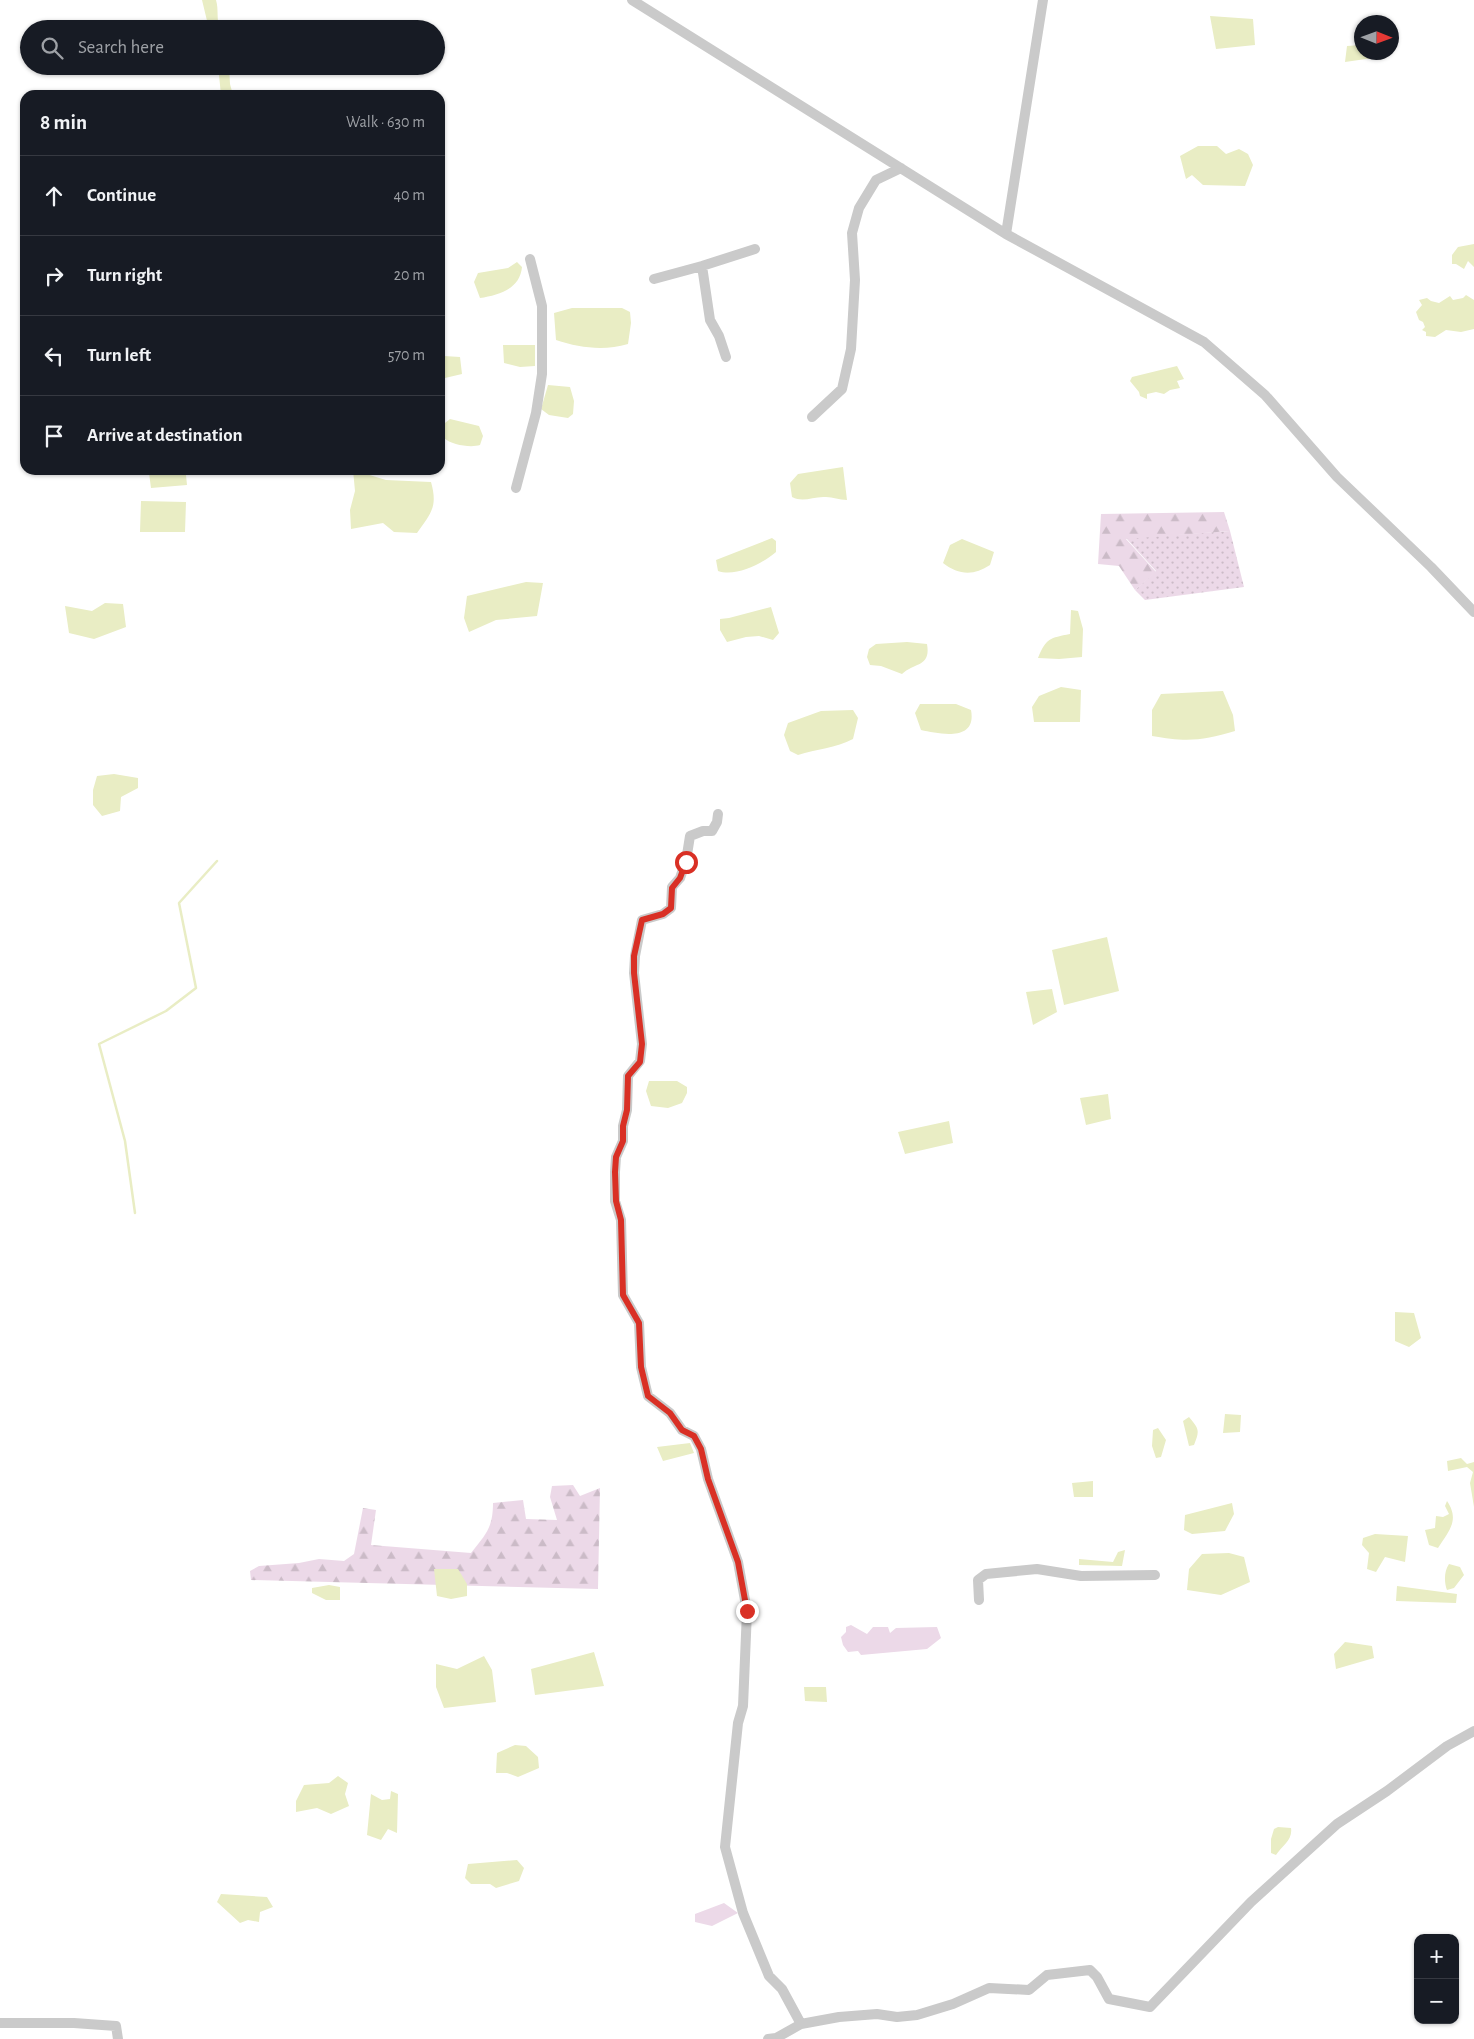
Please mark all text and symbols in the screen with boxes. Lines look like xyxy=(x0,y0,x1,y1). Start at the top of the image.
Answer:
north arrow xyxy=(1354,15,1399,60)
search box xyxy=(20,20,445,75)
icon: search xyxy=(38,34,66,62)
text: Search here xyxy=(78,38,164,57)
text: 8 min xyxy=(40,112,87,133)
text: Walk · 630 m xyxy=(346,114,425,130)
icon: ahead xyxy=(40,182,68,210)
text: Continue xyxy=(87,186,156,205)
text: 40 m xyxy=(393,187,425,203)
icon: right xyxy=(40,262,68,290)
text: Turn right xyxy=(87,266,162,285)
text: 20 m xyxy=(394,267,425,283)
icon: left xyxy=(40,342,68,370)
text: Turn left xyxy=(87,346,151,365)
text: 570 m xyxy=(388,347,425,363)
icon: arrive xyxy=(40,422,68,450)
text: Arrive at destination xyxy=(87,426,243,445)
route start xyxy=(675,851,698,874)
route end xyxy=(736,1600,759,1623)
map controls xyxy=(1414,1934,1459,2024)
button: + xyxy=(1414,1934,1459,1979)
button: − xyxy=(1414,1979,1459,2024)

